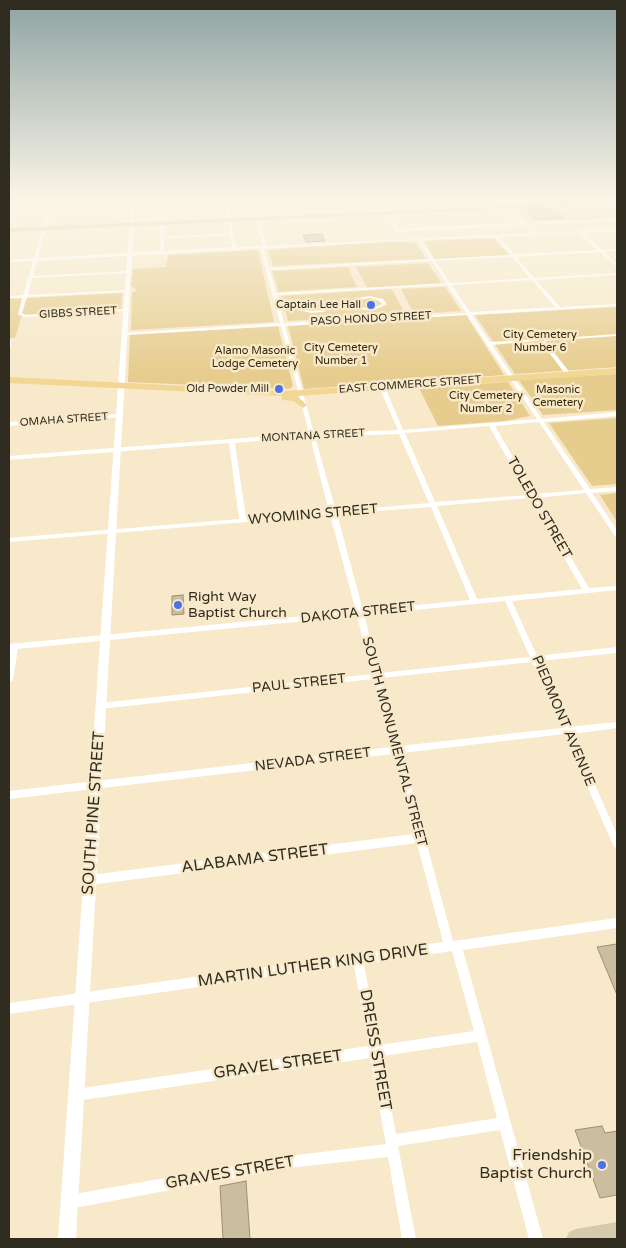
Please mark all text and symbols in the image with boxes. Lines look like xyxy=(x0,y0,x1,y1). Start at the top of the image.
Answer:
place label: Captain Lee Hall xyxy=(276,298,361,312)
marker: Captain Lee Hall xyxy=(365,299,377,311)
street label: GIBBS STREET xyxy=(39,304,117,322)
street label: PASO HONDO STREET xyxy=(310,309,432,329)
park label: City Cemetery Number 6 xyxy=(503,328,577,354)
park label: City Cemetery Number 1 xyxy=(304,341,378,367)
park label: Alamo Masonic Lodge Cemetery xyxy=(212,344,298,370)
street label: EAST COMMERCE STREET xyxy=(338,373,482,397)
place label: Old Powder Mill xyxy=(186,382,269,396)
marker: Old Powder Mill xyxy=(273,383,285,395)
park label: Masonic Cemetery xyxy=(533,383,583,409)
park label: City Cemetery Number 2 xyxy=(449,389,523,415)
street label: OMAHA STREET xyxy=(19,410,109,430)
street label: MONTANA STREET xyxy=(261,427,365,445)
street label: TOLEDO STREET xyxy=(503,454,575,562)
street label: WYOMING STREET xyxy=(247,501,379,529)
place label: Right Way Baptist Church xyxy=(188,589,287,622)
marker: Right Way Baptist Church xyxy=(172,599,184,611)
street label: DAKOTA STREET xyxy=(300,599,416,627)
street label: SOUTH MONUMENTAL STREET xyxy=(358,635,430,849)
street label: PIEDMONT AVENUE xyxy=(528,653,598,789)
street label: PAUL STREET xyxy=(251,671,347,697)
street label: SOUTH PINE STREET xyxy=(79,731,109,895)
street label: NEVADA STREET xyxy=(254,745,372,775)
street label: ALABAMA STREET xyxy=(180,840,330,878)
street label: MARTIN LUTHER KING DRIVE xyxy=(197,940,429,992)
street label: DREISS STREET xyxy=(355,988,395,1112)
street label: GRAVEL STREET xyxy=(212,1046,344,1084)
place label: Friendship Baptist Church xyxy=(479,1146,592,1184)
street label: GRAVES STREET xyxy=(164,1152,296,1194)
marker: Friendship Baptist Church xyxy=(596,1159,608,1171)

